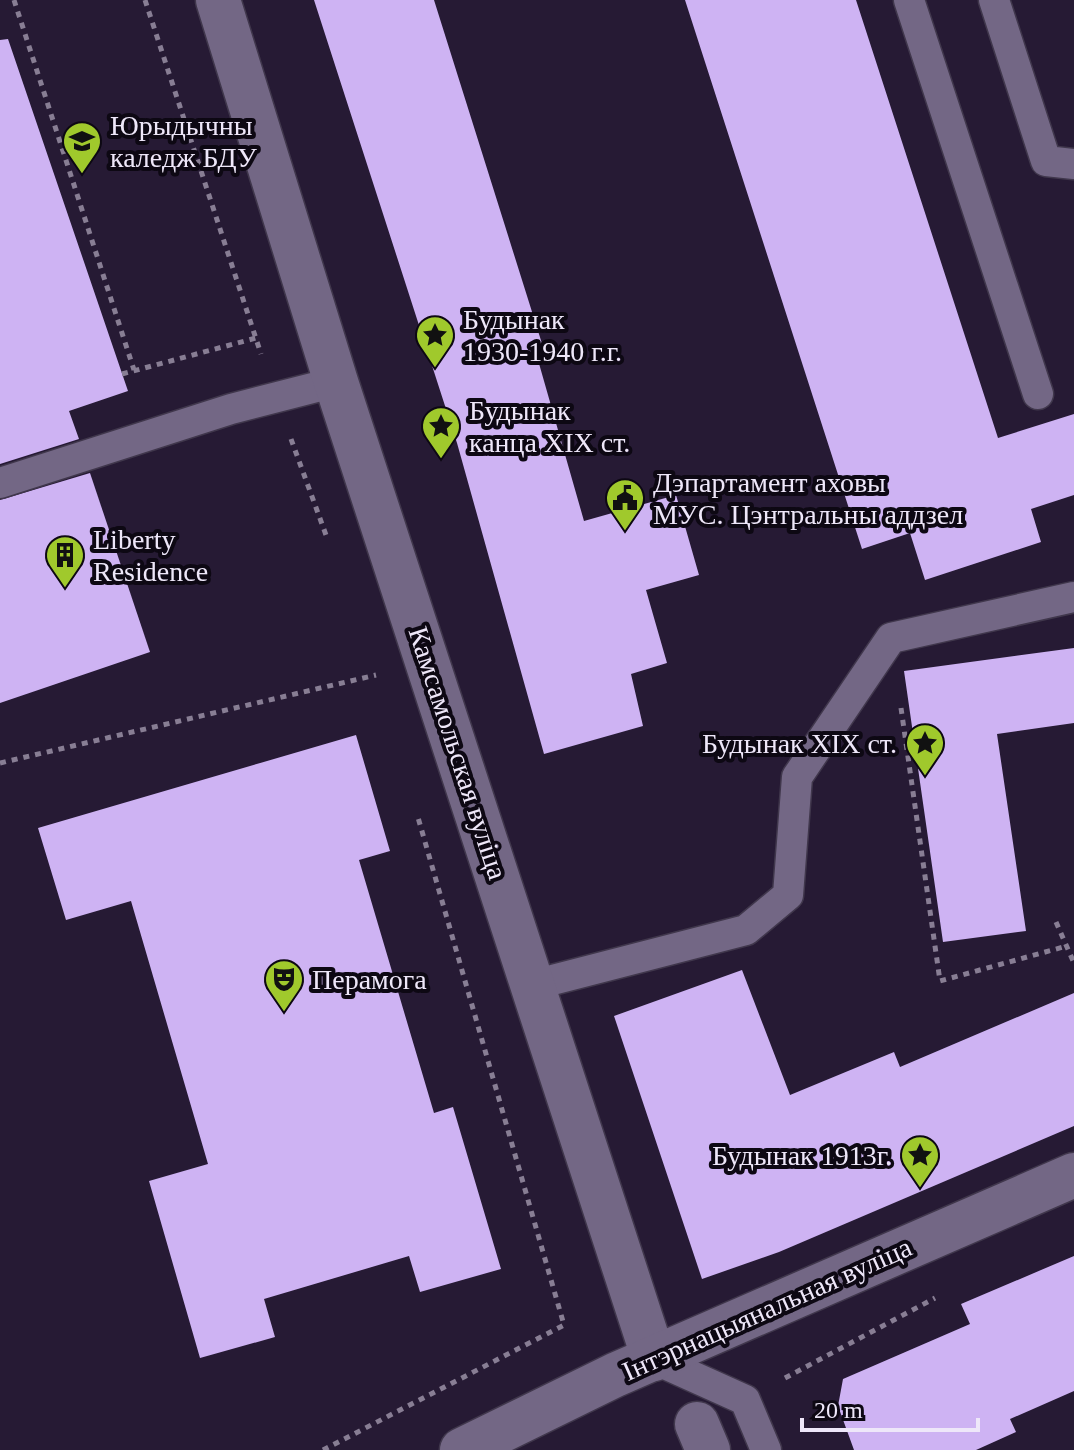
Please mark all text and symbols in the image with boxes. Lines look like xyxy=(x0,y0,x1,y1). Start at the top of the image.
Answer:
place label: Юрыдычны каледж БДУ xyxy=(110,110,257,173)
school or university icon: Юрыдычны каледж БДУ xyxy=(61,120,103,175)
place label: Будынак 1930-1940 г.г. xyxy=(463,304,622,367)
place icon: Будынак 1930-1940 г.г. xyxy=(414,314,456,369)
place label: Будынак канца ХІХ ст. xyxy=(469,395,630,458)
place icon: Будынак канца ХІХ ст. xyxy=(420,405,462,460)
place label: Дэпартамент аховы МУС. Цэнтральны аддзел xyxy=(653,467,963,530)
public building icon: Дэпартамент аховы МУС. Цэнтральны аддзел xyxy=(604,477,646,532)
place label: Liberty Residence xyxy=(93,524,208,587)
building icon: Liberty Residence xyxy=(44,534,86,589)
street label: Камсамольская вуліца xyxy=(402,623,514,884)
place icon: Будынак XIX ст. xyxy=(904,722,946,777)
place label: Будынак XIX ст. xyxy=(702,728,897,759)
theatre icon: Перамога xyxy=(263,958,305,1013)
place label: Перамога xyxy=(312,964,427,995)
place icon: Будынак 1913г. xyxy=(899,1134,941,1189)
place label: Будынак 1913г. xyxy=(712,1140,892,1171)
street label: Інтэрнацыянальная вуліца xyxy=(618,1231,917,1387)
scale bar xyxy=(802,1382,978,1432)
text: 20 m xyxy=(814,1397,863,1423)

